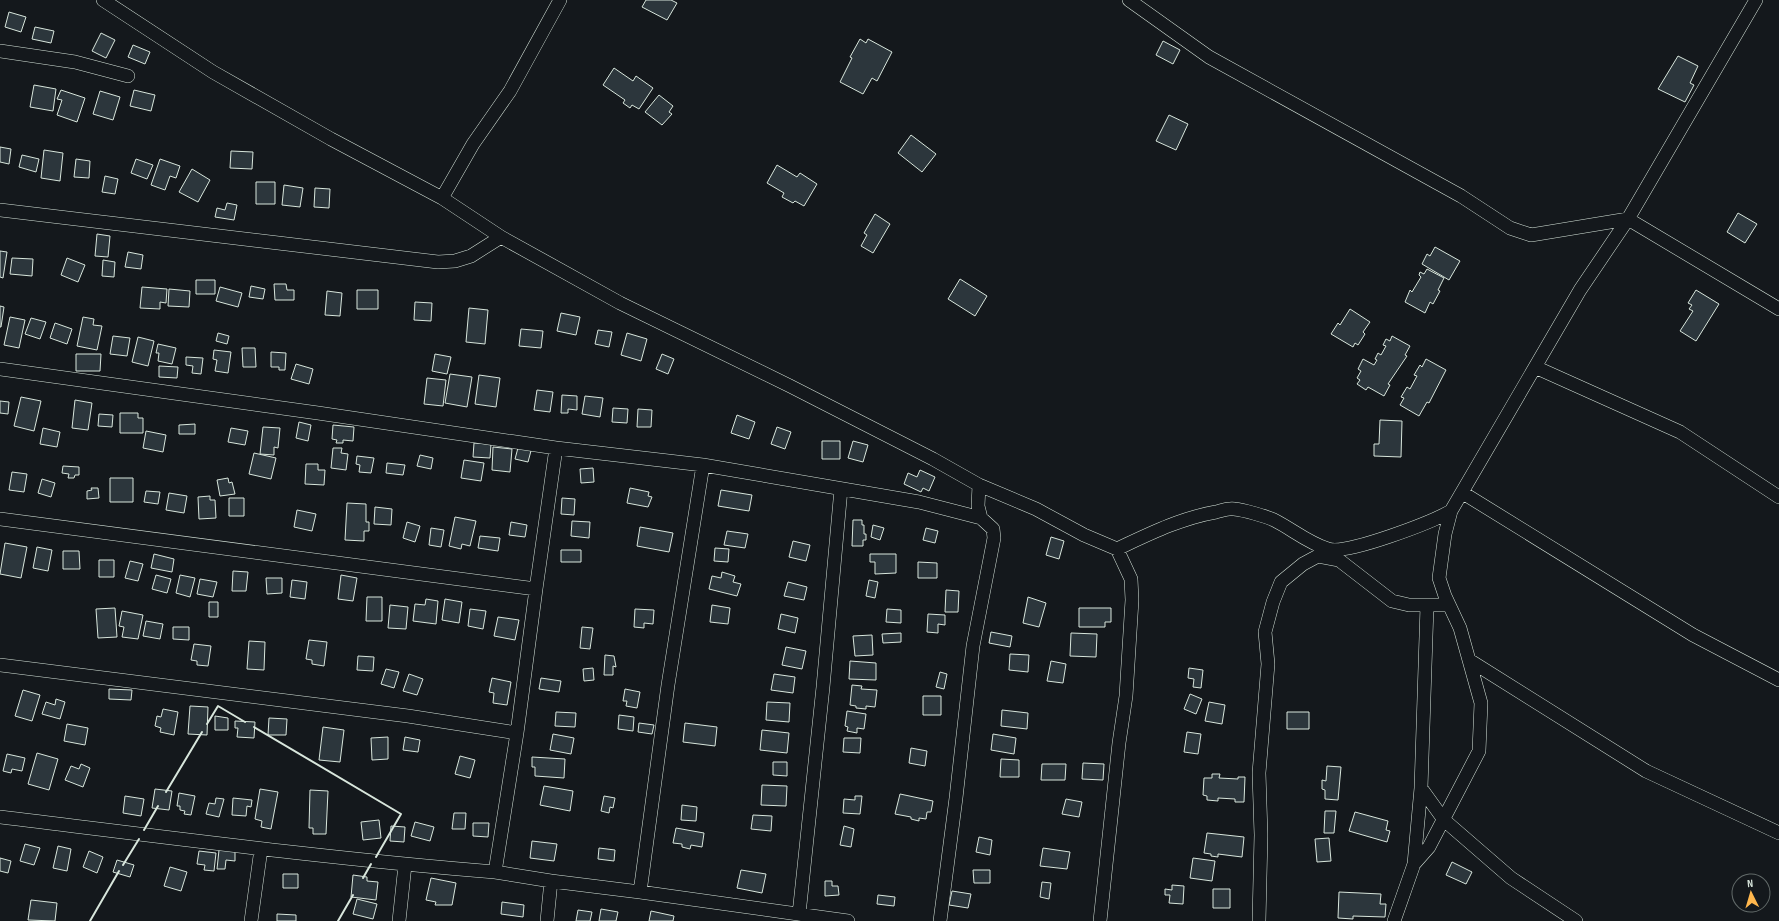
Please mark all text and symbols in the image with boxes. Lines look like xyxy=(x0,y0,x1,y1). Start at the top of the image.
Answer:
north arrow xyxy=(1731,873,1771,913)
text: N xyxy=(1747,877,1754,890)

